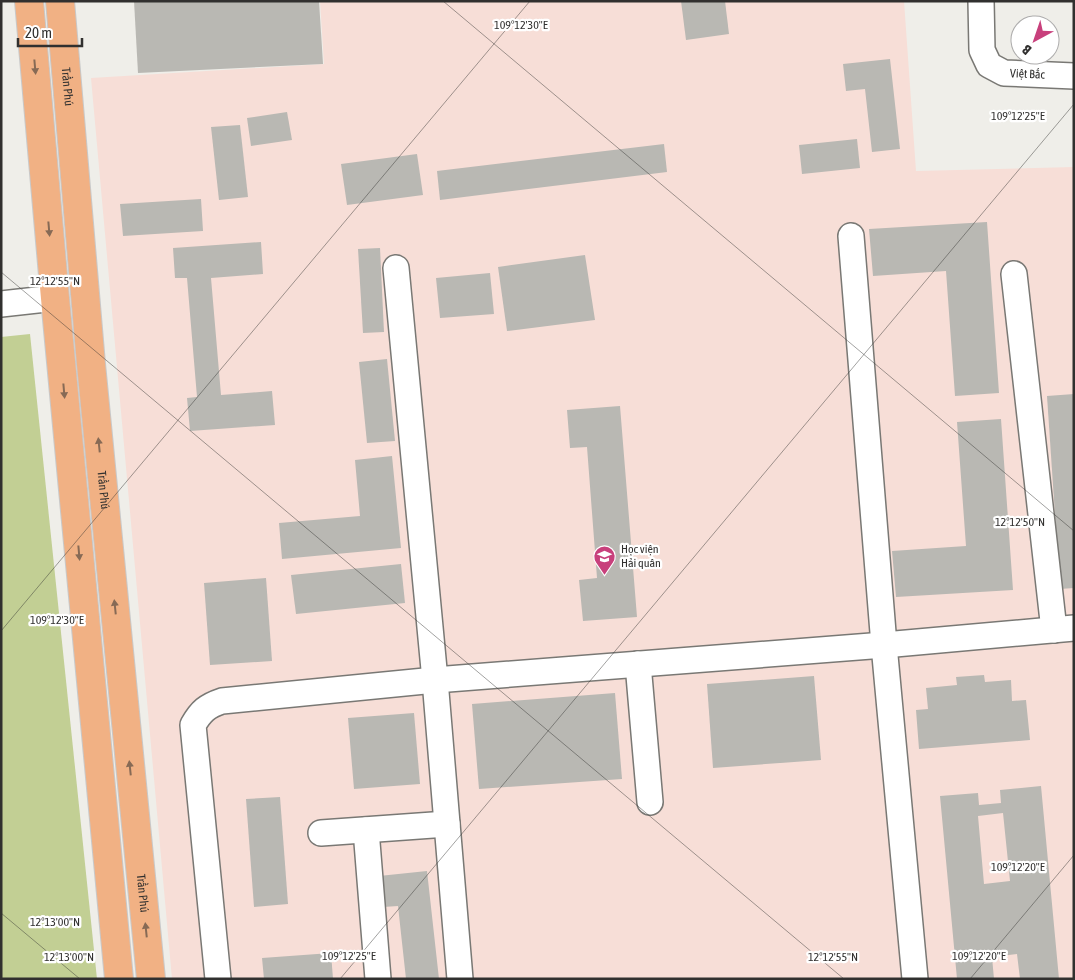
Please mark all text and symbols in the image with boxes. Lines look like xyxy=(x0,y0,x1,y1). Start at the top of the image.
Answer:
scale bar xyxy=(18,15,81,47)
north arrow xyxy=(1010,15,1060,65)
text: 109°12'30"E xyxy=(494,18,548,32)
text: 20 m xyxy=(25,24,52,41)
text: B xyxy=(1019,41,1034,58)
one-way arrow xyxy=(31,59,39,75)
street label: Việt Bắc xyxy=(1010,66,1046,82)
street label: Trần Phú xyxy=(59,67,76,107)
text: 109°12'25"E xyxy=(991,109,1045,123)
one-way arrow xyxy=(45,221,53,237)
text: 12°12'55"N xyxy=(30,274,80,288)
one-way arrow xyxy=(61,383,69,399)
one-way arrow xyxy=(95,437,103,453)
street label: Trần Phú xyxy=(94,470,112,510)
text: 12°12'50"N xyxy=(995,515,1045,529)
place label: Học viện Hải quân xyxy=(621,542,661,570)
school or university icon: Học viện Hải quân xyxy=(593,544,617,575)
one-way arrow xyxy=(76,545,84,561)
one-way arrow xyxy=(110,598,118,614)
text: 109°12'30"E xyxy=(30,613,84,627)
one-way arrow xyxy=(126,760,134,776)
text: 109°12'20"E xyxy=(991,860,1045,874)
street label: Trần Phú xyxy=(134,873,151,913)
text: 12°13'00"N xyxy=(30,915,80,929)
one-way arrow xyxy=(142,922,150,938)
text: 109°12'25"E xyxy=(322,949,376,963)
text: 109°12'20"E xyxy=(952,949,1006,963)
text: 12°13'00"N xyxy=(44,950,94,964)
text: 12°12'55"N xyxy=(808,950,858,964)

